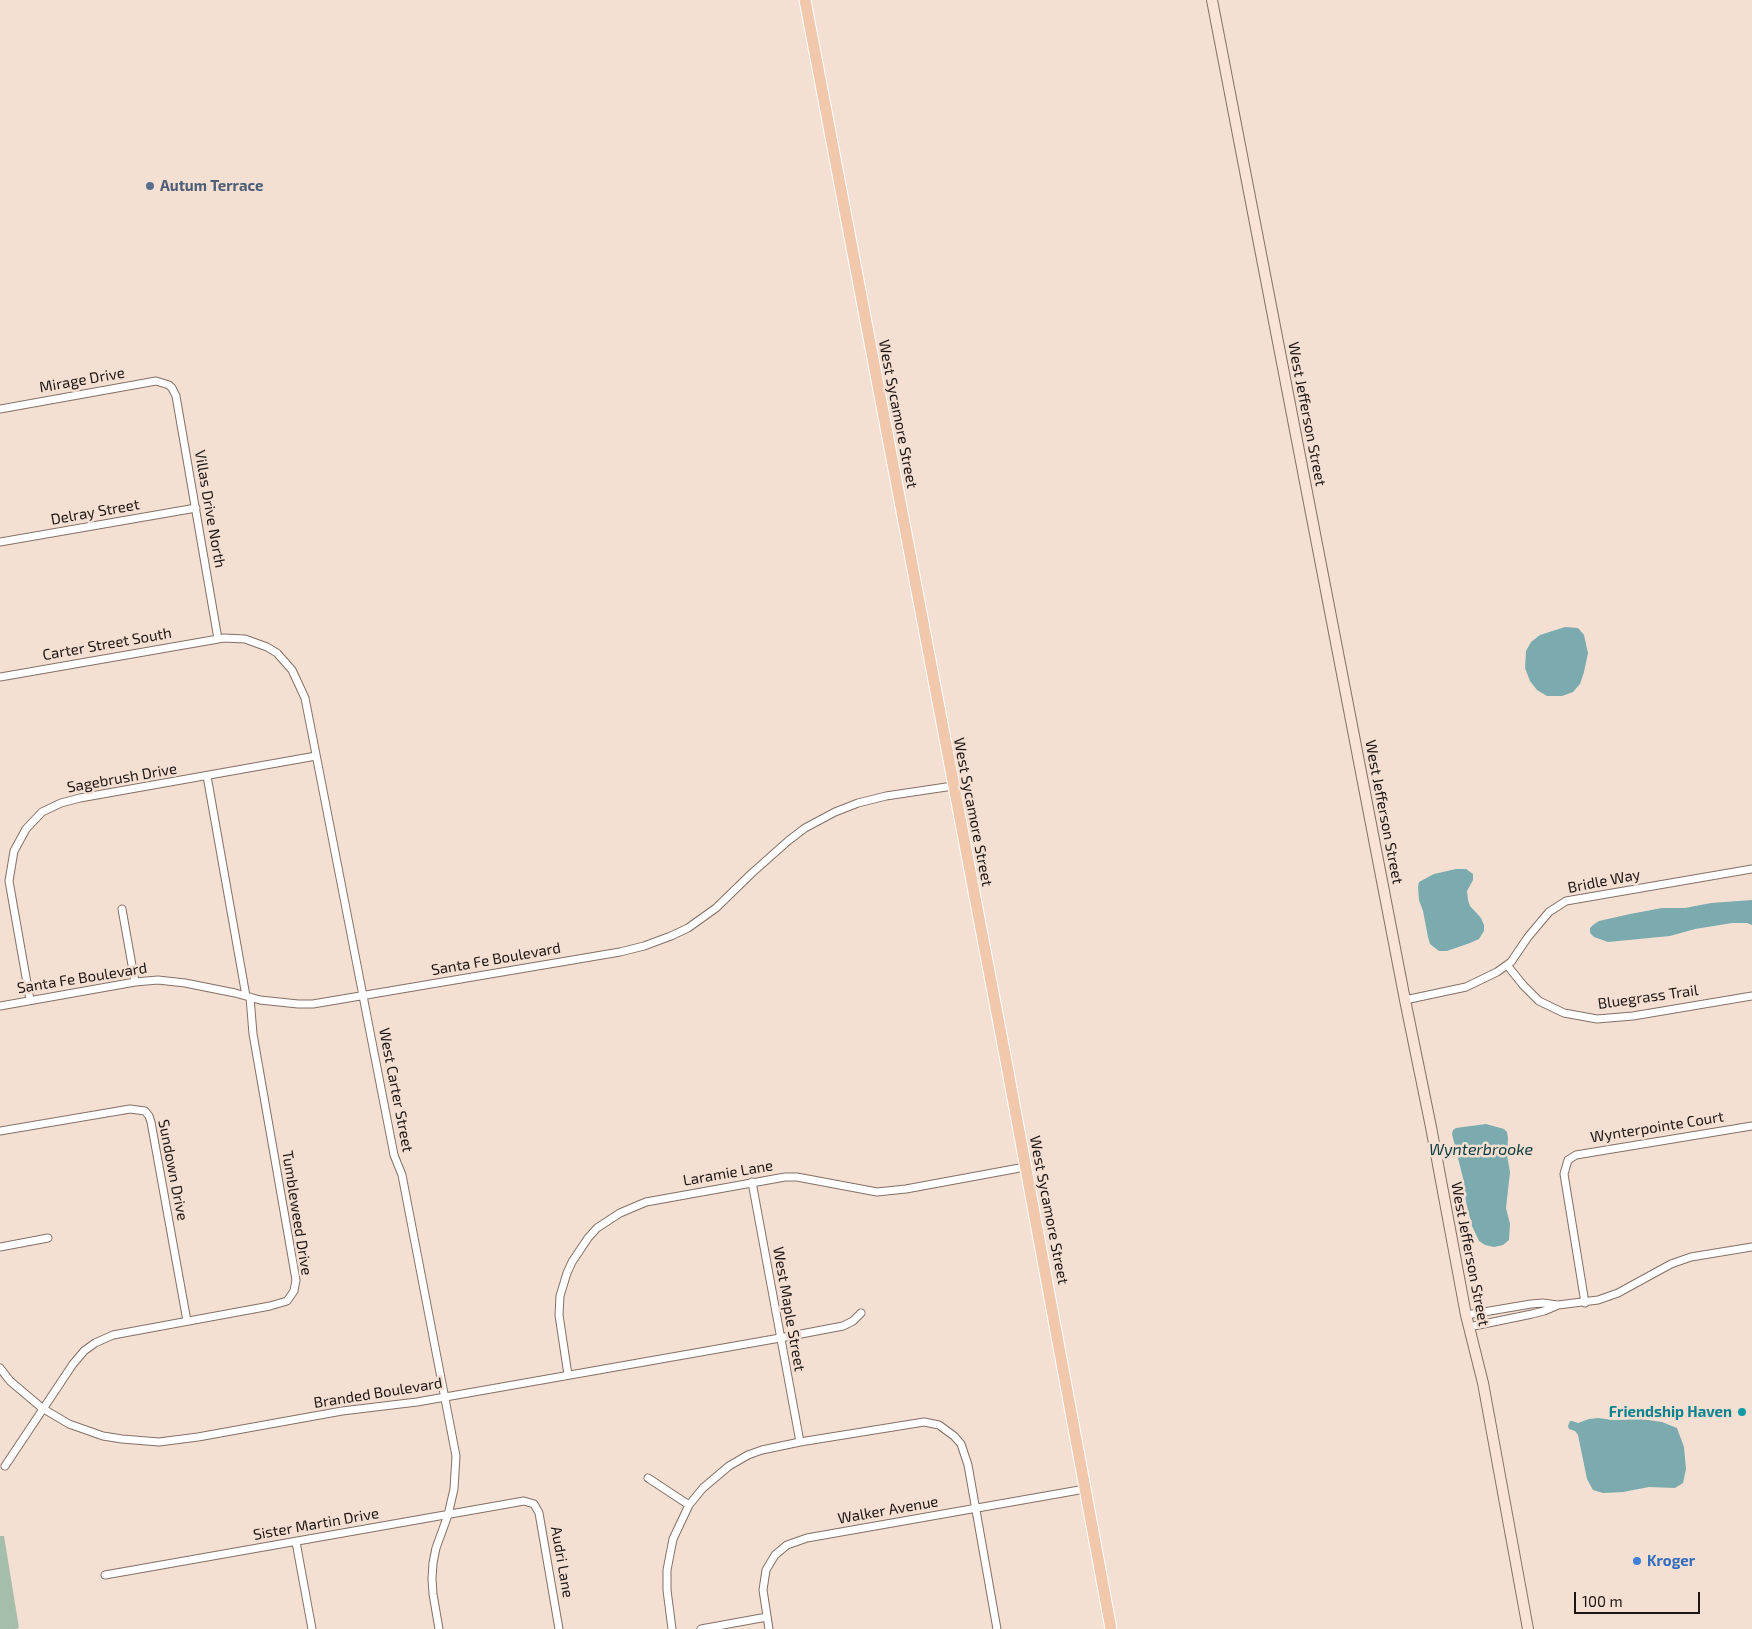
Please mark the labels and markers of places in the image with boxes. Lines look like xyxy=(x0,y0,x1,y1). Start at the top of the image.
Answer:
place label: Autum Terrace xyxy=(160,177,263,195)
marker: Autum Terrace xyxy=(144,180,156,192)
place label: Friendship Haven xyxy=(1609,1403,1732,1421)
marker: Friendship Haven xyxy=(1736,1406,1748,1418)
place label: Kroger xyxy=(1647,1552,1695,1570)
marker: Kroger xyxy=(1631,1555,1643,1567)

